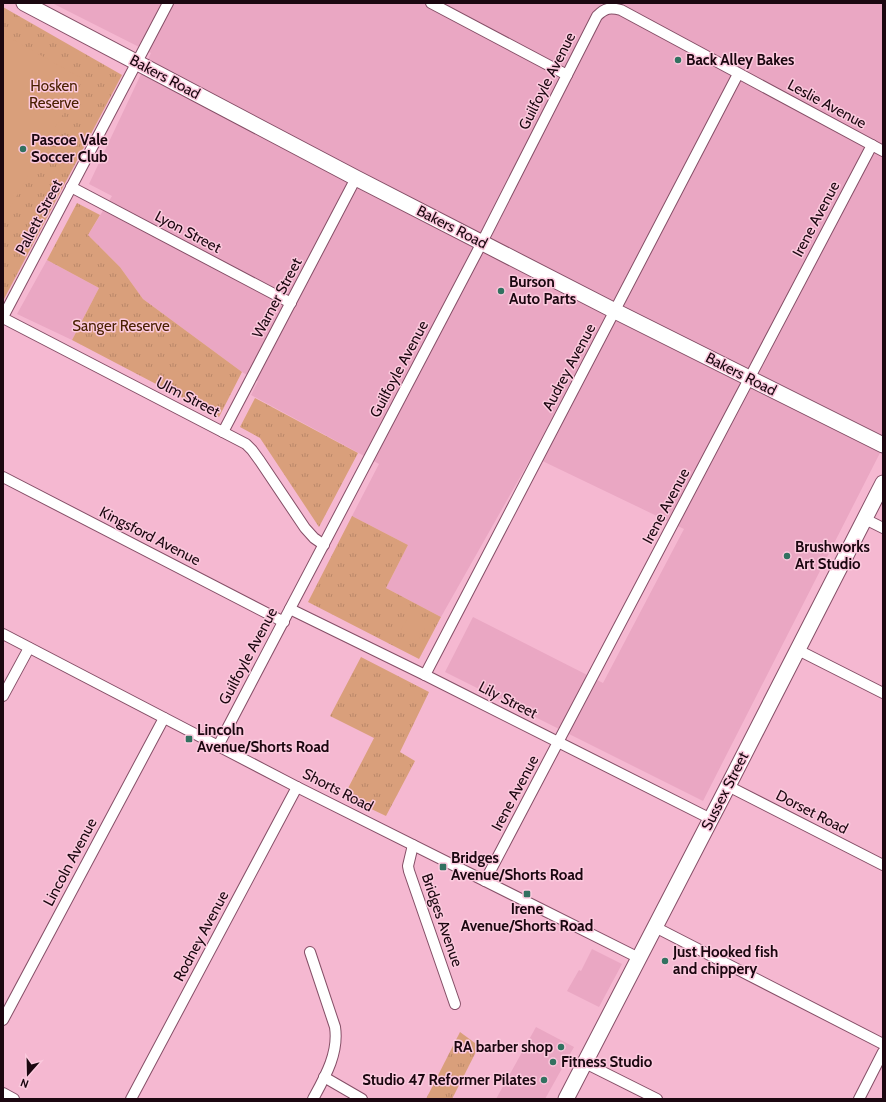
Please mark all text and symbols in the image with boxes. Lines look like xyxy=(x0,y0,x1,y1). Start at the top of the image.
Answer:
street label: Guilfoyle Avenue xyxy=(515,29,579,133)
street label: Bakers Road xyxy=(127,51,203,103)
place label: Back Alley Bakes xyxy=(686,51,794,69)
marker: Back Alley Bakes xyxy=(673,55,683,65)
street label: Leslie Avenue xyxy=(785,76,870,132)
park label: Hosken Reserve xyxy=(29,77,79,112)
place label: Pascoe Vale Soccer Club xyxy=(31,131,108,166)
marker: Pascoe Vale Soccer Club xyxy=(18,144,28,154)
street label: Pallett Street xyxy=(12,176,66,258)
street label: Irene Avenue xyxy=(789,178,844,260)
street label: Bakers Road xyxy=(414,201,490,253)
street label: Lyon Street xyxy=(152,207,224,257)
street label: Warner Street xyxy=(248,255,306,341)
place label: Burson Auto Parts xyxy=(509,273,576,308)
marker: Burson Auto Parts xyxy=(496,286,506,296)
park label: Sanger Reserve xyxy=(72,317,170,335)
street label: Guilfoyle Avenue xyxy=(366,317,432,421)
street label: Audrey Avenue xyxy=(539,320,600,414)
street label: Bakers Road xyxy=(703,348,779,400)
street label: Ulm Street xyxy=(153,373,223,421)
street label: Irene Avenue xyxy=(639,465,694,547)
street label: Kingsford Avenue xyxy=(96,503,204,569)
place label: Brushworks Art Studio xyxy=(795,538,870,573)
marker: Brushworks Art Studio xyxy=(782,551,792,561)
street label: Guilfoyle Avenue xyxy=(215,604,281,708)
street label: Lily Street xyxy=(476,678,540,722)
place label: Lincoln Avenue/Shorts Road xyxy=(197,721,329,756)
marker: Lincoln Avenue/Shorts Road xyxy=(184,734,194,744)
street label: Sussex Street xyxy=(698,749,752,833)
street label: Irene Avenue xyxy=(488,752,543,834)
street label: Shorts Road xyxy=(300,765,376,815)
street label: Dorset Road xyxy=(773,786,851,838)
street label: Lincoln Avenue xyxy=(39,815,101,909)
place label: Bridges Avenue/Shorts Road xyxy=(451,849,583,884)
marker: Bridges Avenue/Shorts Road xyxy=(438,862,448,872)
street label: Bridges Avenue xyxy=(418,871,466,969)
street label: Rodney Avenue xyxy=(170,887,233,984)
marker: Irene Avenue/Shorts Road xyxy=(522,889,532,899)
place label: Irene Avenue/Shorts Road xyxy=(461,900,593,935)
place label: Just Hooked fish and chippery xyxy=(672,943,778,978)
marker: Just Hooked fish and chippery xyxy=(660,956,670,966)
place label: RA barber shop xyxy=(454,1038,553,1056)
marker: RA barber shop xyxy=(556,1042,566,1052)
place label: Fitness Studio xyxy=(561,1053,653,1071)
north arrow xyxy=(8,1054,48,1094)
marker: Fitness Studio xyxy=(548,1057,558,1067)
place label: Studio 47 Reformer Pilates xyxy=(362,1071,536,1089)
text: N xyxy=(19,1075,31,1091)
marker: Studio 47 Reformer Pilates xyxy=(539,1075,549,1085)

